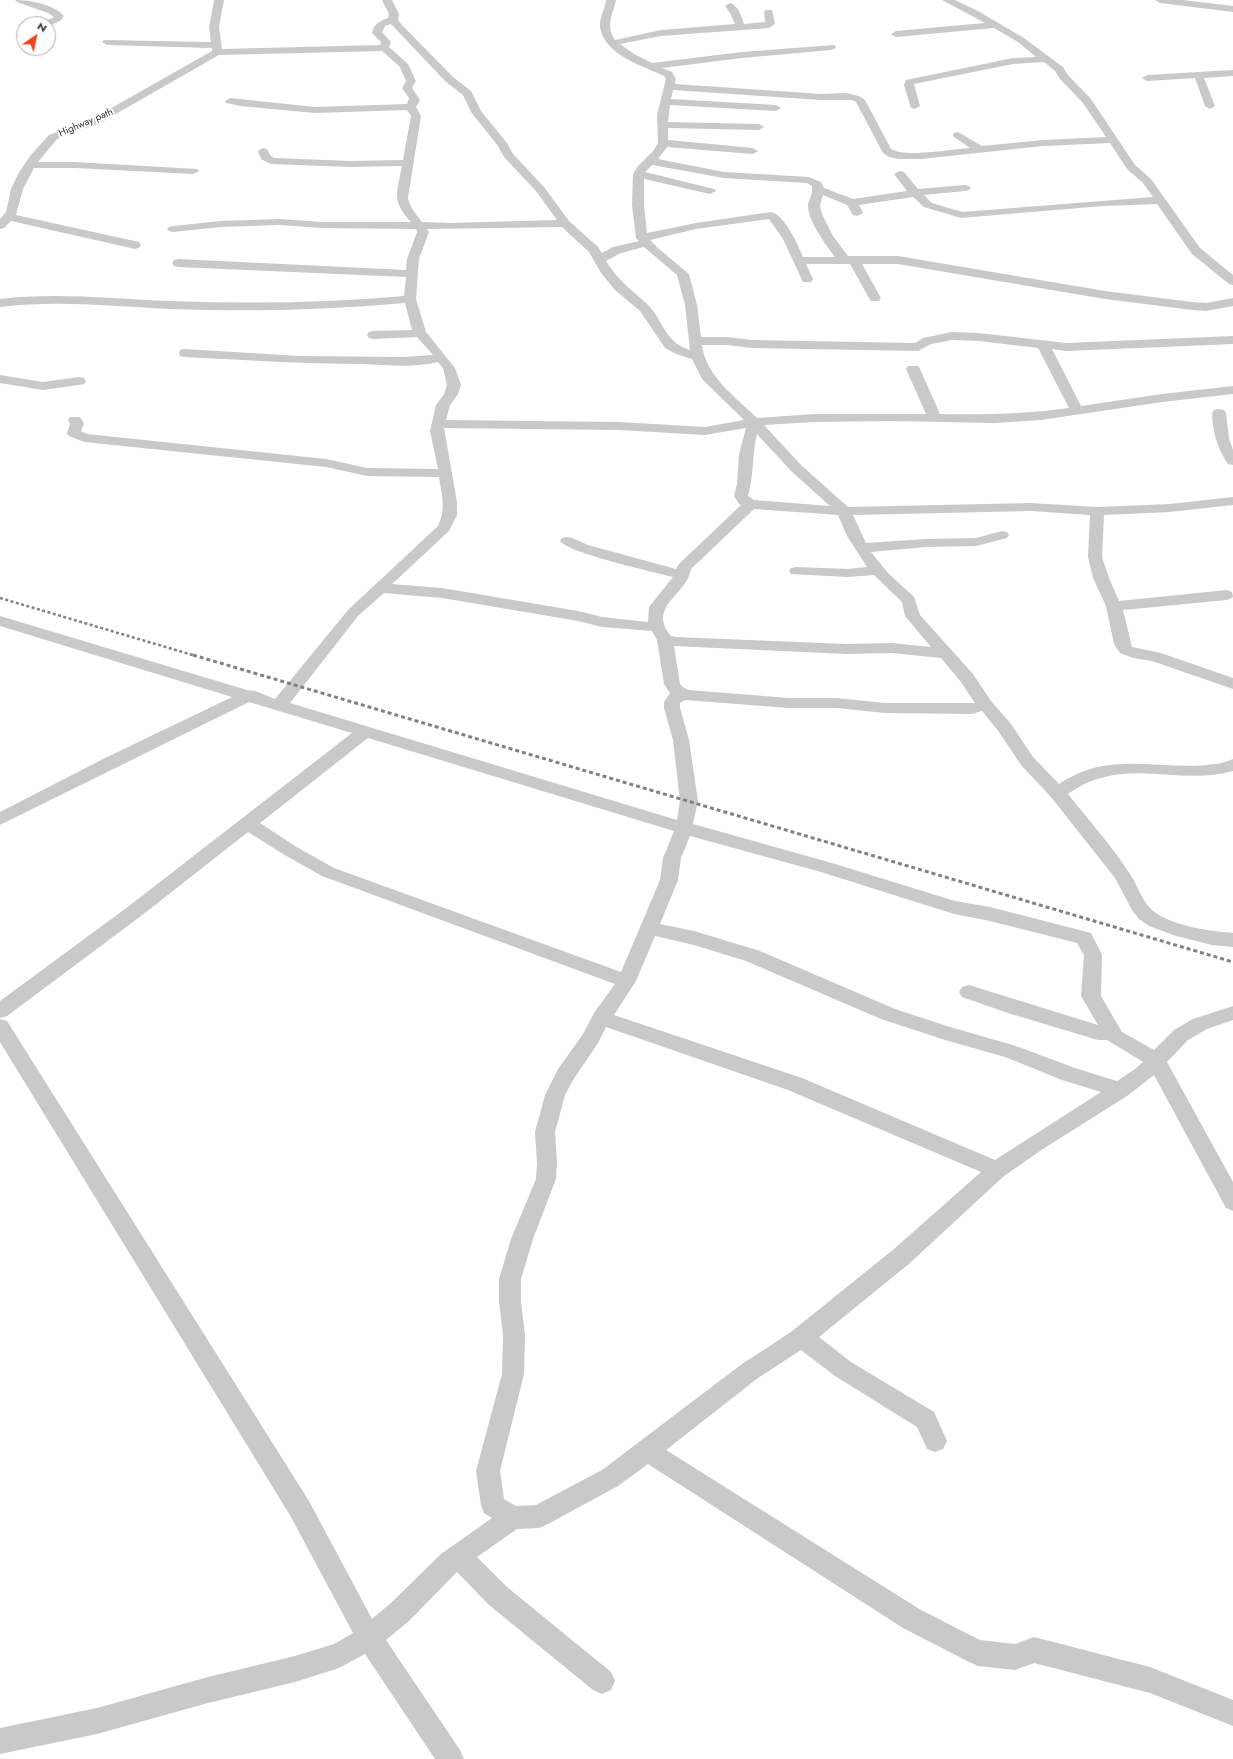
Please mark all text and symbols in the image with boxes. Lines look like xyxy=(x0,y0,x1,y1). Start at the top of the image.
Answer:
north arrow xyxy=(16,16,56,56)
text: N xyxy=(34,18,50,36)
street label: Highway path xyxy=(57,106,115,140)

